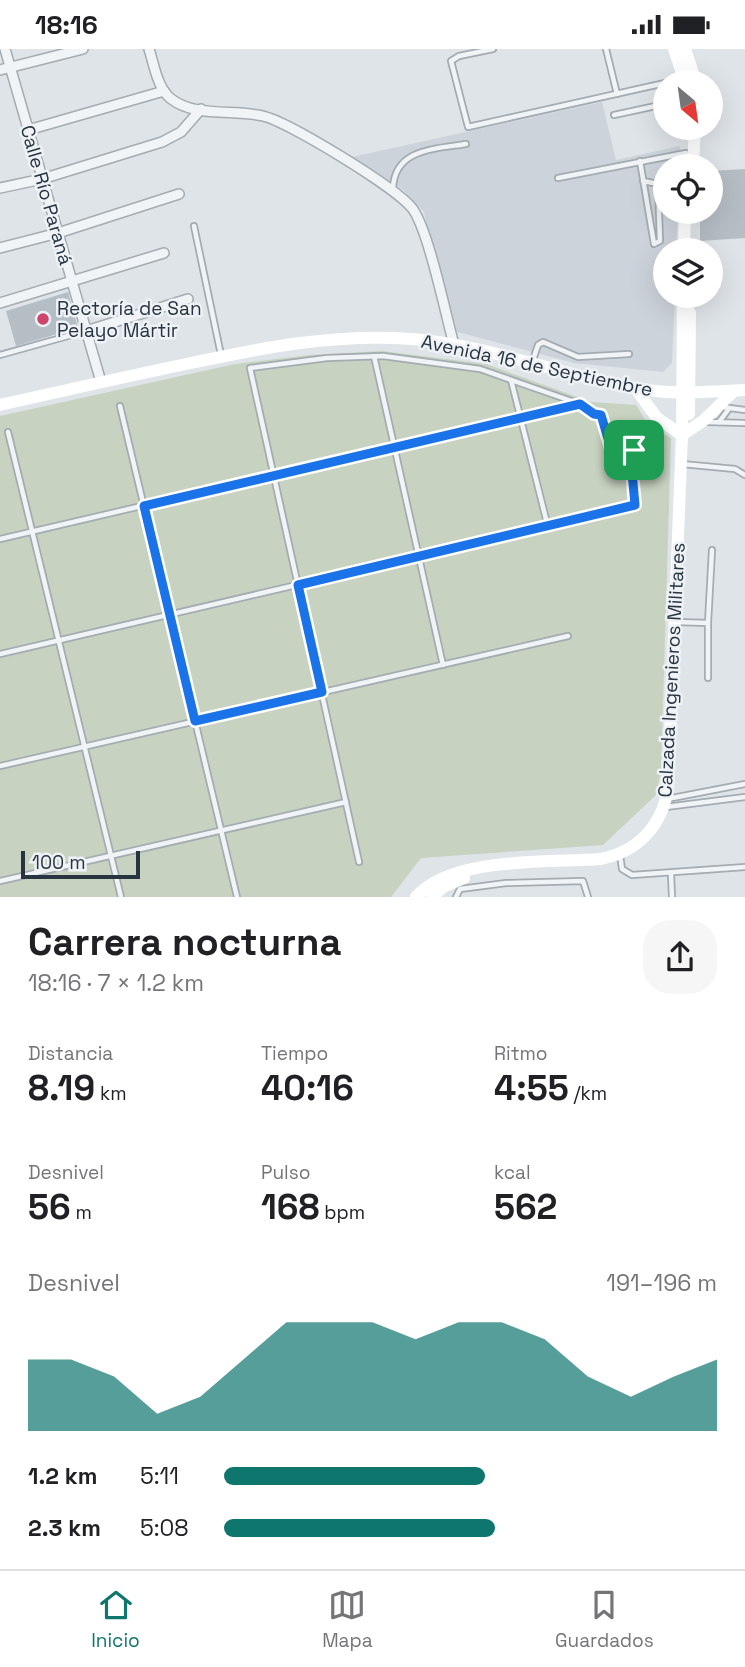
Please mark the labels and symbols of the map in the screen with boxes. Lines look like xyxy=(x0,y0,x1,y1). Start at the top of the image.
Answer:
north arrow xyxy=(653,70,723,140)
street label: Calle Río Paraná xyxy=(15,122,78,268)
place label: Rectoría de San Pelayo Mártir xyxy=(57,296,202,343)
marker: Rectoría de San Pelayo Mártir xyxy=(35,311,51,327)
street label: Avenida 16 de Septiembre xyxy=(419,329,655,402)
pin xyxy=(604,420,664,480)
street label: Calzada Ingenieros Militares xyxy=(652,542,691,798)
scale bar xyxy=(21,848,140,880)

